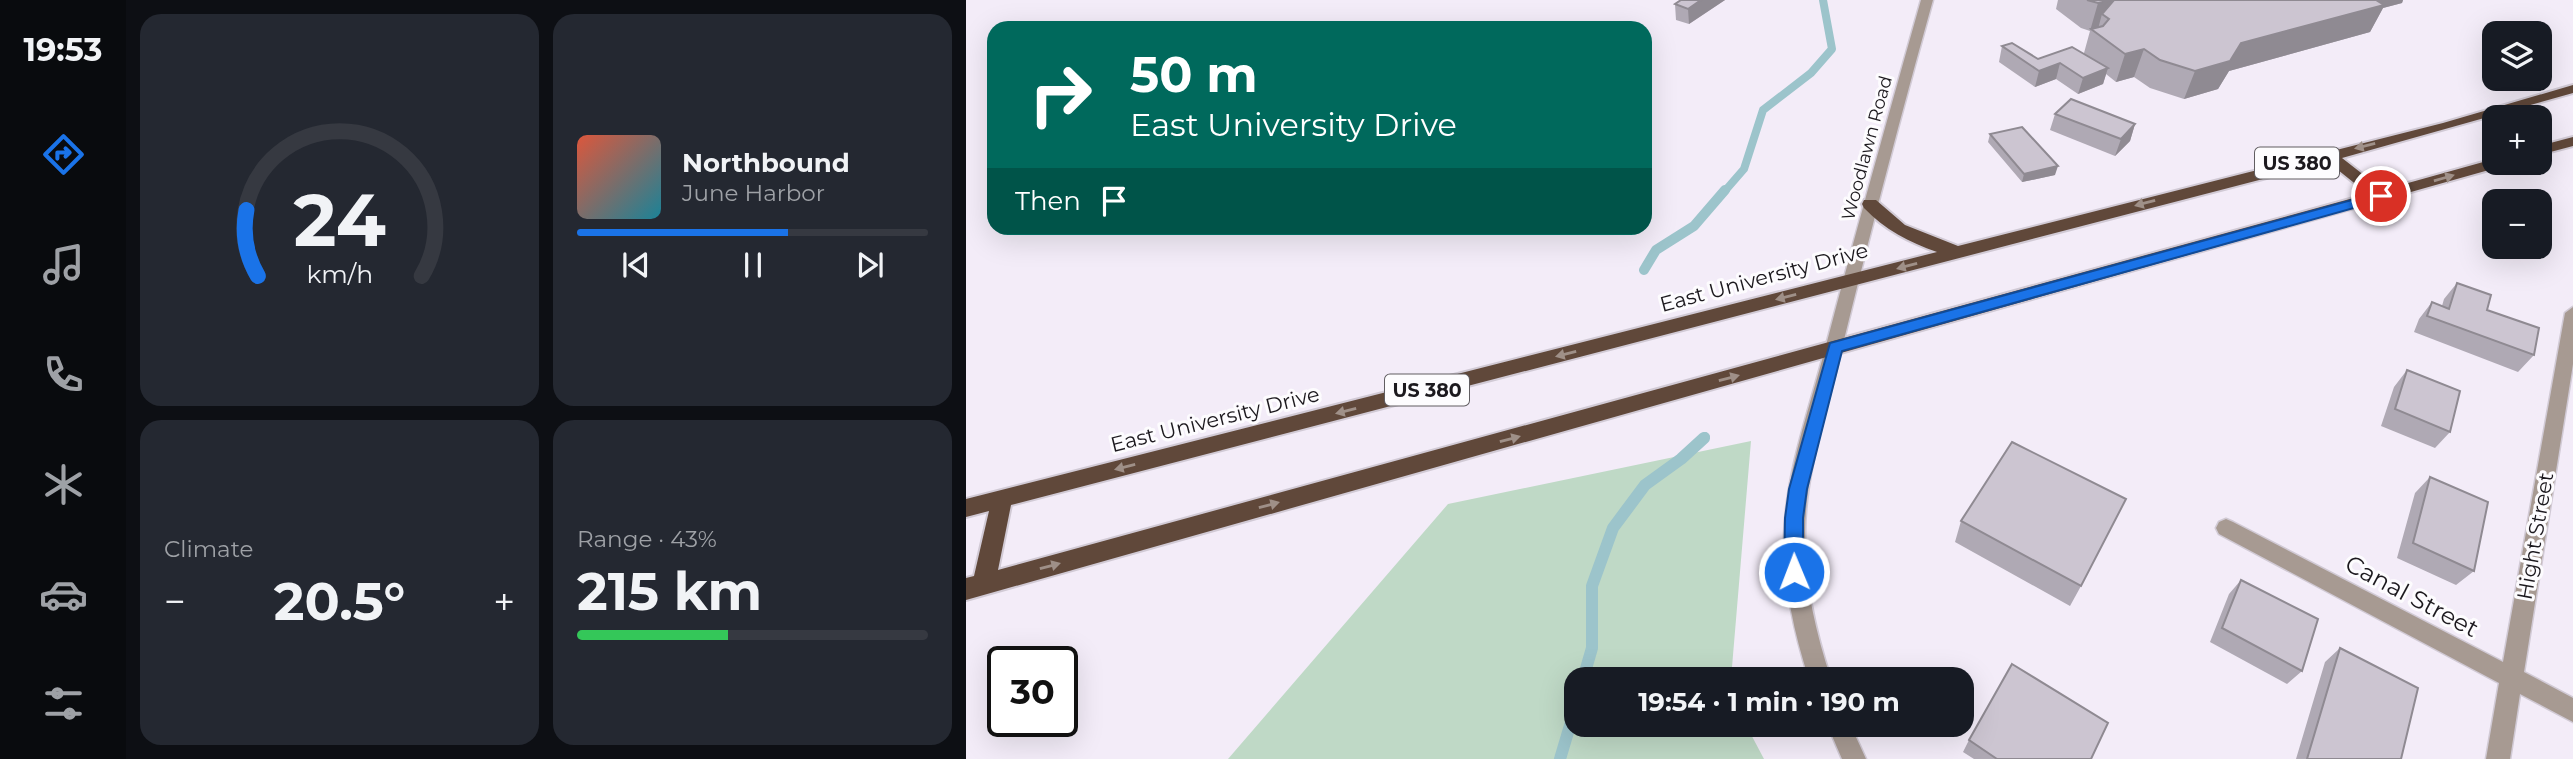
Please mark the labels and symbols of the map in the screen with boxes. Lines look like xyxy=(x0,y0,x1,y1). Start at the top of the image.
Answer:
street label: Woodlawn Road xyxy=(1837,73,1897,223)
one-way arrow xyxy=(2354,141,2376,152)
road number: US 380 xyxy=(2255,148,2339,178)
pin xyxy=(2351,166,2411,226)
one-way arrow xyxy=(2434,173,2455,183)
one-way arrow xyxy=(2134,198,2156,209)
street label: East University Drive xyxy=(1657,237,1871,317)
one-way arrow xyxy=(1896,261,1918,272)
one-way arrow xyxy=(1775,292,1797,303)
one-way arrow xyxy=(1555,349,1577,360)
one-way arrow xyxy=(1719,373,1740,383)
road number: US 380 xyxy=(1385,374,1469,406)
street label: East University Drive xyxy=(1108,381,1322,457)
one-way arrow xyxy=(1335,406,1357,417)
one-way arrow xyxy=(1500,433,1521,443)
one-way arrow xyxy=(1114,463,1135,473)
street label: Hight Street xyxy=(2512,470,2558,602)
one-way arrow xyxy=(1258,499,1280,510)
position arrow xyxy=(1757,535,1831,609)
street label: Canal Street xyxy=(2340,549,2484,643)
one-way arrow xyxy=(1040,560,1061,570)
speed limit sign: 30 xyxy=(987,646,1078,737)

